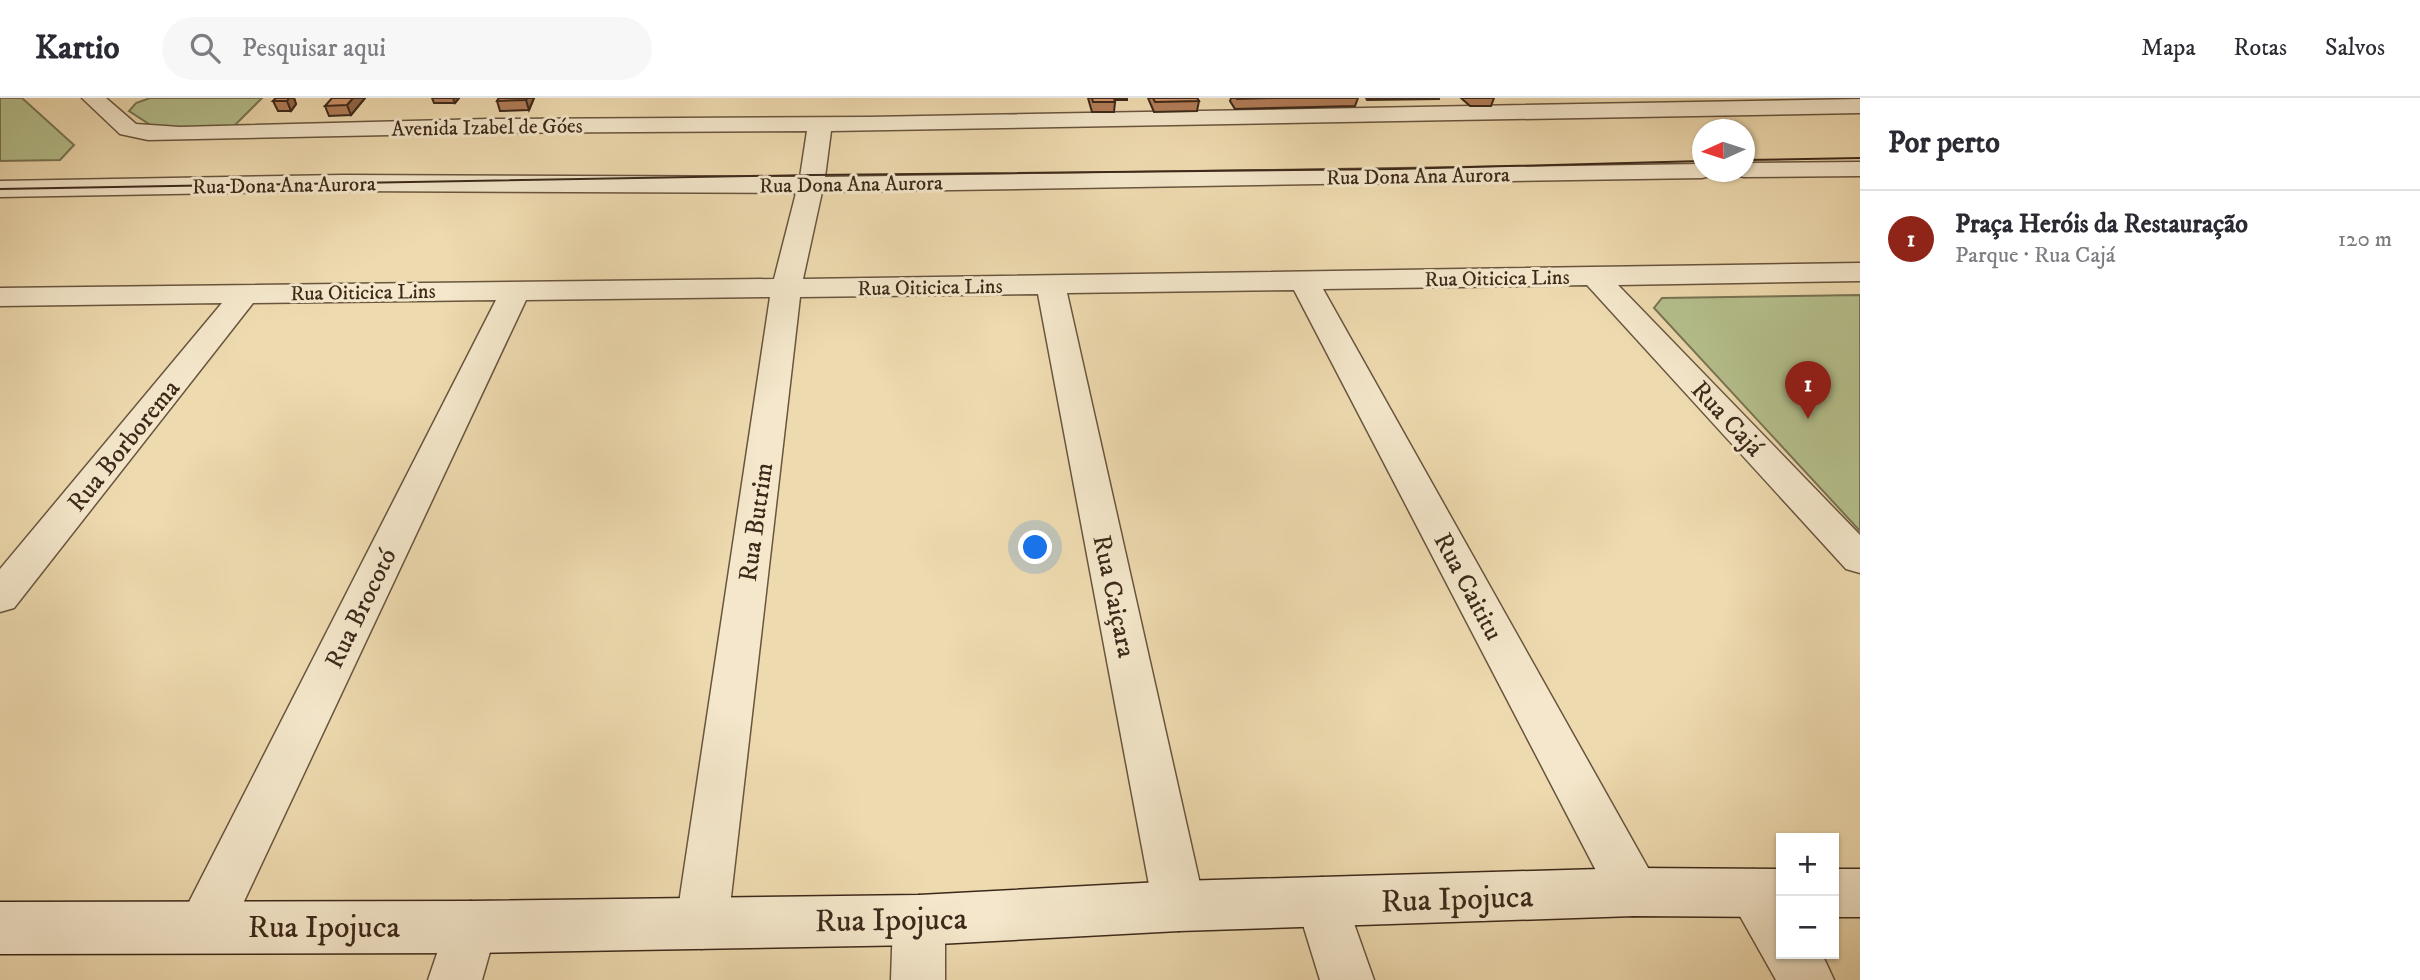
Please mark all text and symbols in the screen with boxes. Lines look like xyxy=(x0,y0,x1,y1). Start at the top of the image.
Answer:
search box xyxy=(162,17,652,80)
text: Kartio xyxy=(35,28,120,69)
icon: search xyxy=(186,29,224,67)
text: Pesquisar aqui xyxy=(242,32,386,65)
text: Mapa xyxy=(2141,33,2196,63)
text: Rotas xyxy=(2234,33,2287,63)
text: Salvos xyxy=(2325,33,2385,63)
street label: Avenida Izabel de Góes xyxy=(391,113,583,143)
north arrow xyxy=(1692,119,1755,182)
text: Por perto xyxy=(1888,125,2000,162)
street label: Rua Dona Ana Aurora xyxy=(1326,162,1510,192)
street label: Rua Dona Ana Aurora xyxy=(759,170,943,200)
street label: Rua Dona Ana Aurora xyxy=(192,171,376,201)
text: Praça Heróis da Restauração xyxy=(1955,208,2248,241)
text: 1 xyxy=(1907,225,1915,254)
text: 120 m xyxy=(2338,225,2392,254)
text: Parque · Rua Cajá xyxy=(1955,241,2115,270)
street label: Rua Oiticica Lins xyxy=(1424,265,1570,293)
street label: Rua Oiticica Lins xyxy=(857,274,1003,302)
street label: Rua Oiticica Lins xyxy=(290,279,436,307)
pin: 1 xyxy=(1785,361,1831,419)
street label: Rua Borborema xyxy=(61,373,188,519)
street label: Rua Cajá xyxy=(1683,374,1770,464)
street label: Rua Butrim xyxy=(732,461,781,584)
street label: Rua Caititu xyxy=(1426,527,1510,646)
your location xyxy=(1018,530,1052,564)
street label: Rua Caiçara xyxy=(1084,532,1143,661)
street label: Rua Brocotó xyxy=(318,543,405,674)
map controls xyxy=(1776,833,1839,959)
button: + xyxy=(1776,833,1839,896)
street label: Rua Ipojuca xyxy=(1380,877,1534,923)
button: − xyxy=(1776,896,1839,959)
street label: Rua Ipojuca xyxy=(815,900,968,942)
street label: Rua Ipojuca xyxy=(248,908,401,948)

